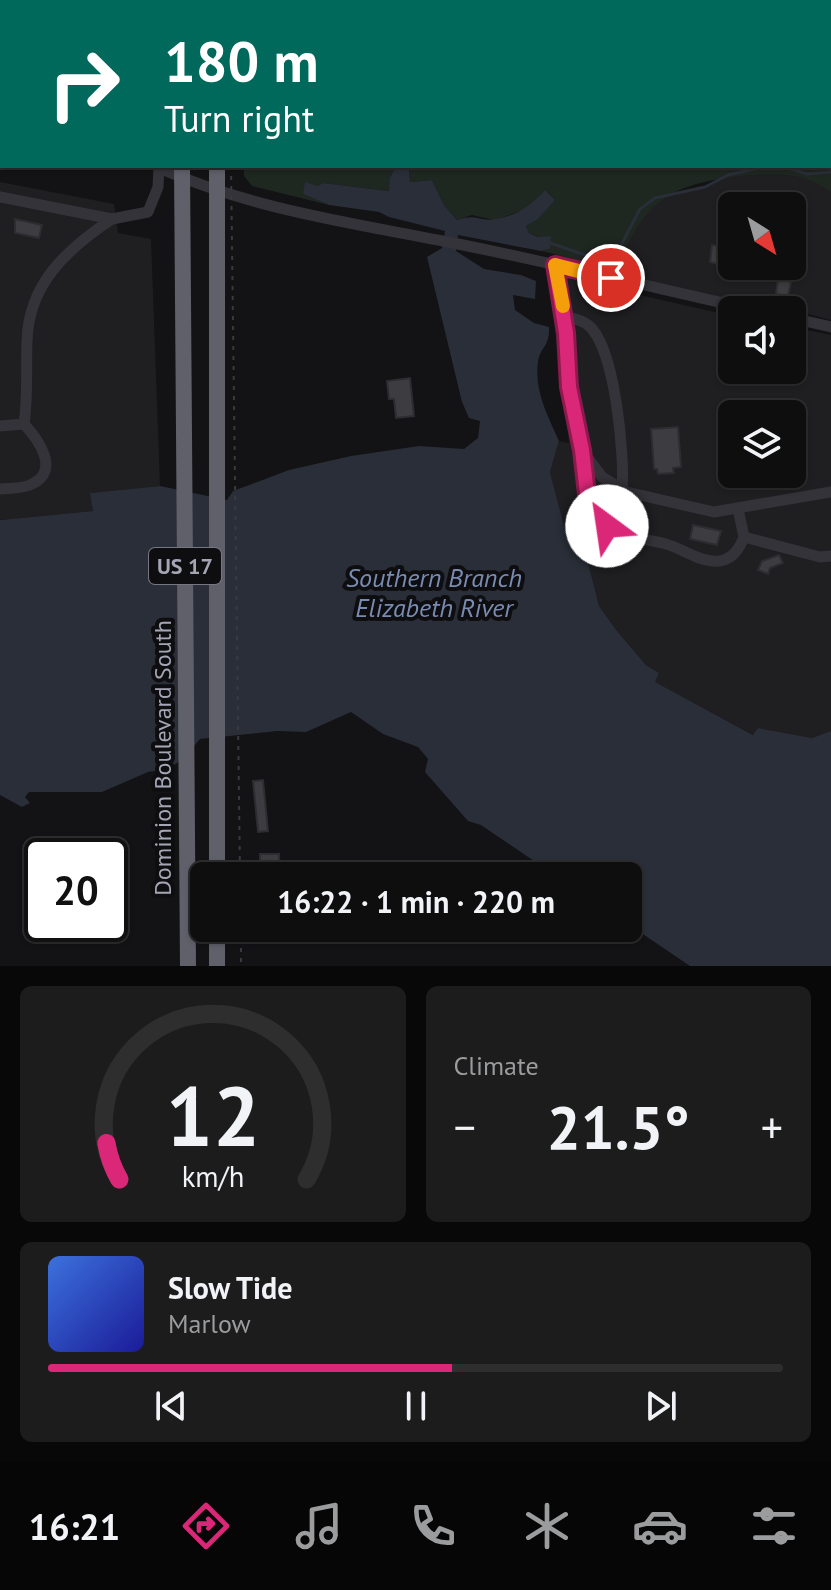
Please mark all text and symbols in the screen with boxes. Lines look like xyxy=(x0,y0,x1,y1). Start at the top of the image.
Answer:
text: 180 m xyxy=(164,25,319,97)
icon: right xyxy=(32,32,136,136)
text: Turn right xyxy=(164,95,314,142)
north arrow xyxy=(718,192,806,280)
map controls xyxy=(718,192,806,488)
pin xyxy=(577,244,645,312)
icon: arrive xyxy=(589,256,633,300)
button: sound xyxy=(718,296,806,384)
button: layers xyxy=(718,400,806,488)
position arrow xyxy=(565,484,649,568)
road number: US 17 xyxy=(149,548,221,584)
water label: Southern Branch Elizabeth River xyxy=(346,561,522,624)
street label: Dominion Boulevard South xyxy=(147,620,178,896)
speed limit sign: 20 xyxy=(24,838,128,942)
text: 16:22 · 1 min · 220 m xyxy=(277,882,555,921)
text: Climate xyxy=(454,1049,539,1082)
text: 12 xyxy=(166,1061,260,1169)
text: 21.5° xyxy=(547,1088,690,1166)
text: − xyxy=(454,1098,476,1155)
text: + xyxy=(761,1098,783,1155)
text: km/h xyxy=(181,1158,244,1195)
text: Slow Tide xyxy=(168,1268,293,1307)
text: Marlow xyxy=(168,1307,251,1340)
icon: previous xyxy=(149,1384,193,1428)
icon: pause xyxy=(394,1384,438,1428)
icon: next xyxy=(639,1384,683,1428)
icon: directions xyxy=(178,1498,234,1554)
icon: music xyxy=(291,1498,347,1554)
icon: phone xyxy=(405,1498,461,1554)
icon: climate xyxy=(519,1498,575,1554)
icon: car xyxy=(632,1498,688,1554)
icon: filters xyxy=(746,1498,802,1554)
text: 16:21 xyxy=(29,1503,120,1550)

